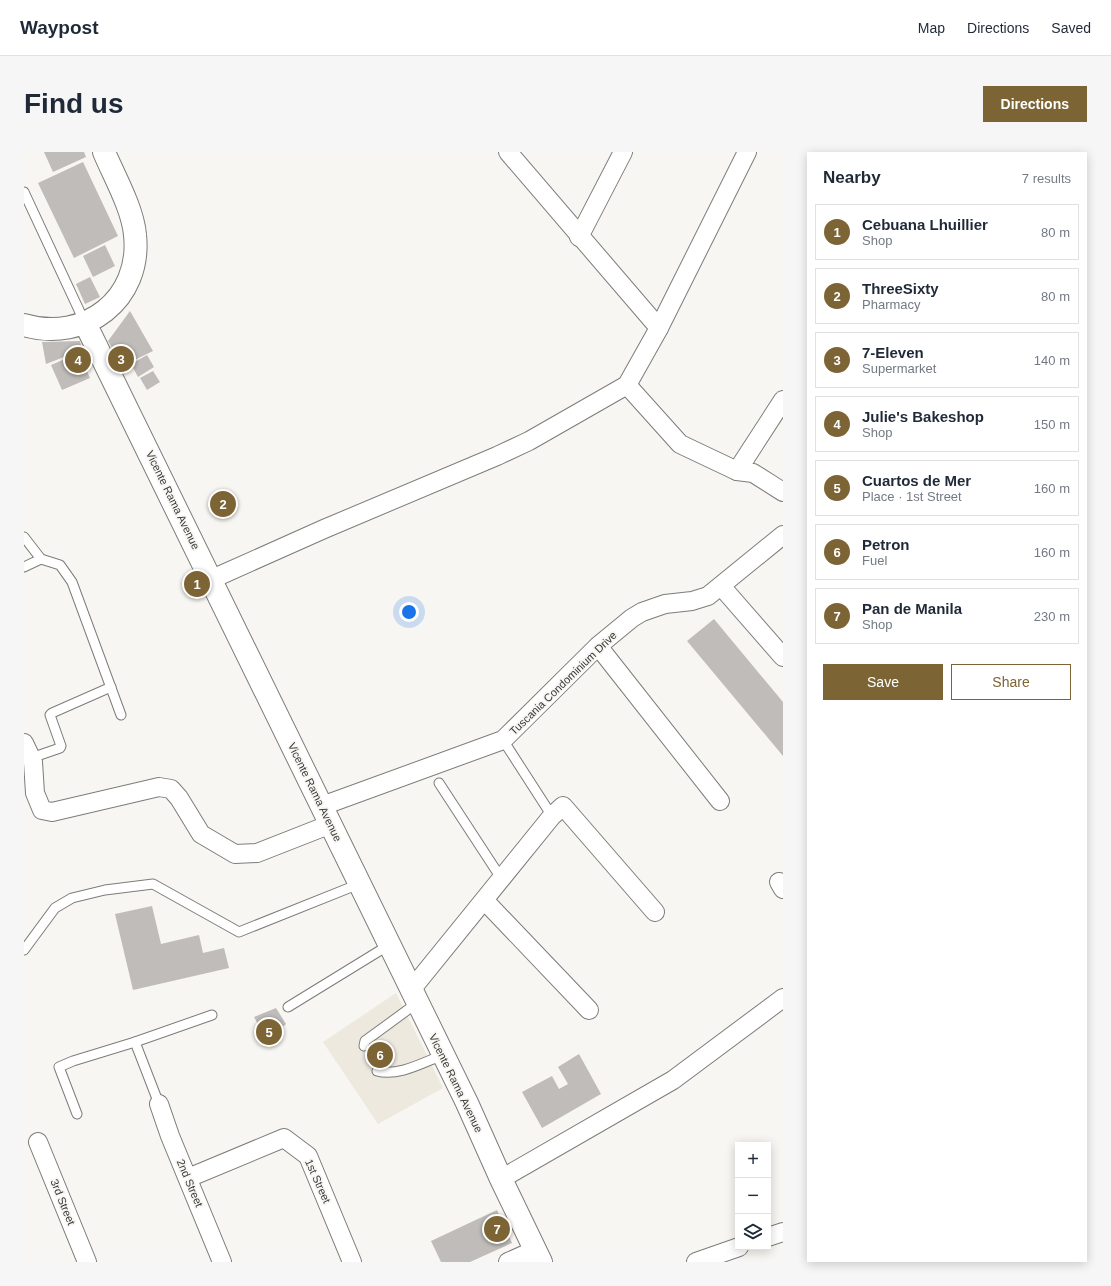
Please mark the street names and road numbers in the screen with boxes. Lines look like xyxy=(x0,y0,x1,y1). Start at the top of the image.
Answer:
street label: Vicente Rama Avenue xyxy=(144,449,202,551)
street label: Tuscania Condominium Drive xyxy=(507,629,619,737)
street label: Vicente Rama Avenue xyxy=(286,741,344,843)
street label: Vicente Rama Avenue xyxy=(427,1032,485,1134)
street label: 2nd Street xyxy=(175,1157,205,1209)
street label: 1st Street xyxy=(303,1157,333,1205)
street label: 3rd Street xyxy=(48,1177,78,1227)

